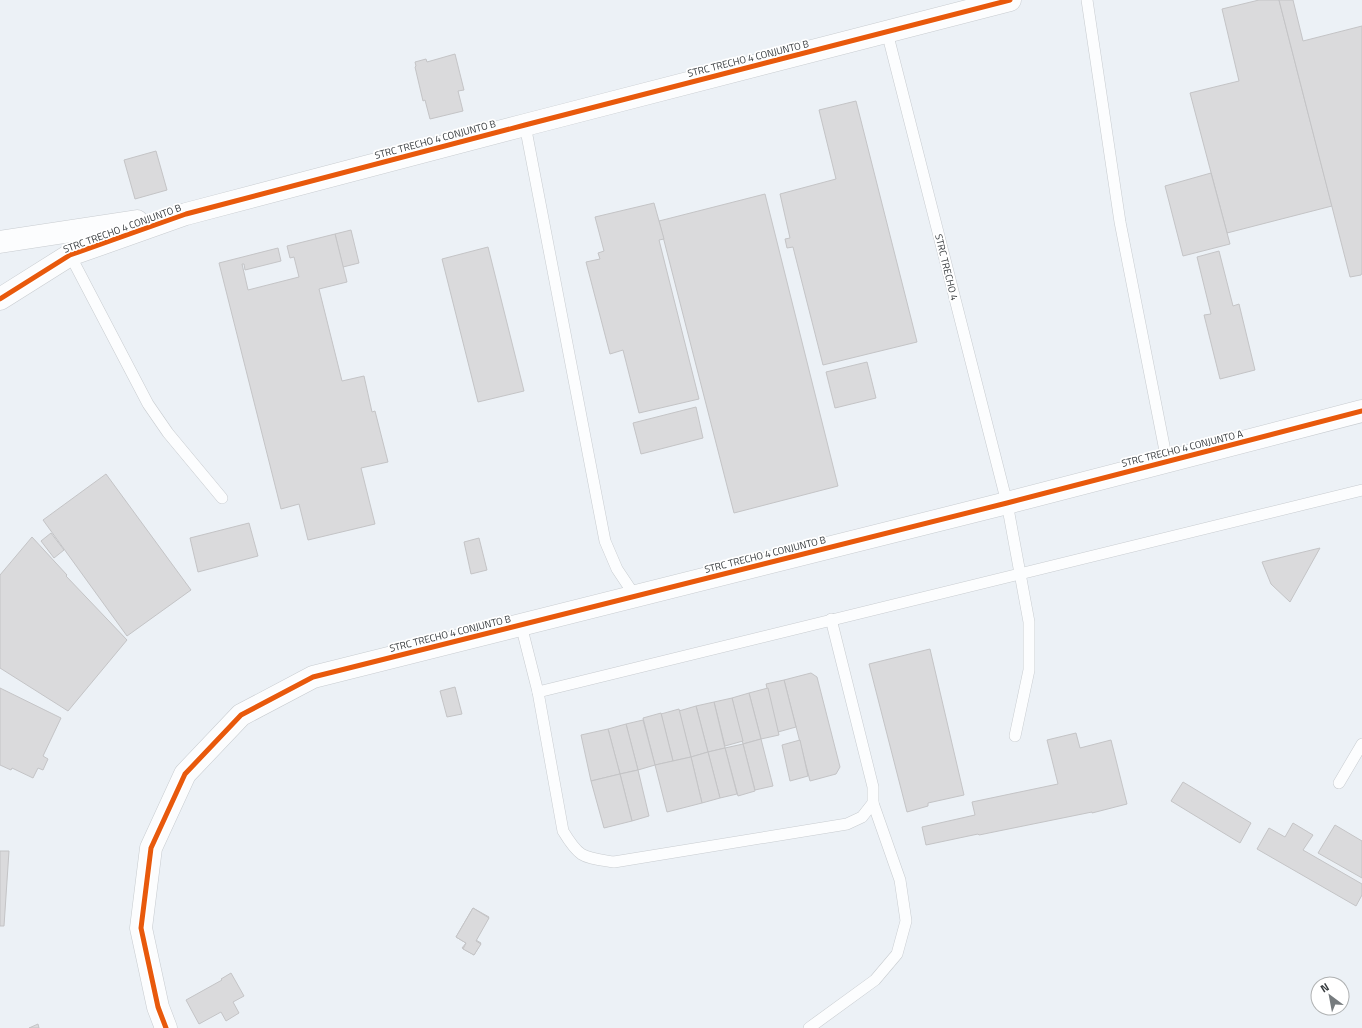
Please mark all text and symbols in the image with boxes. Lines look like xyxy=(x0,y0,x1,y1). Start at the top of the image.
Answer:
street label: STRC TRECHO 4 CONJUNTO B xyxy=(686,36,811,81)
street label: STRC TRECHO 4 CONJUNTO B xyxy=(373,116,497,163)
street label: STRC TRECHO 4 CONJUNTO B xyxy=(61,200,183,257)
street label: STRC TRECHO 4 xyxy=(931,232,962,302)
street label: STRC TRECHO 4 CONJUNTO A xyxy=(1120,426,1244,471)
street label: STRC TRECHO 4 CONJUNTO B xyxy=(703,532,828,577)
street label: STRC TRECHO 4 CONJUNTO B xyxy=(388,611,513,656)
north arrow xyxy=(1310,976,1350,1016)
text: N xyxy=(1317,979,1332,996)

